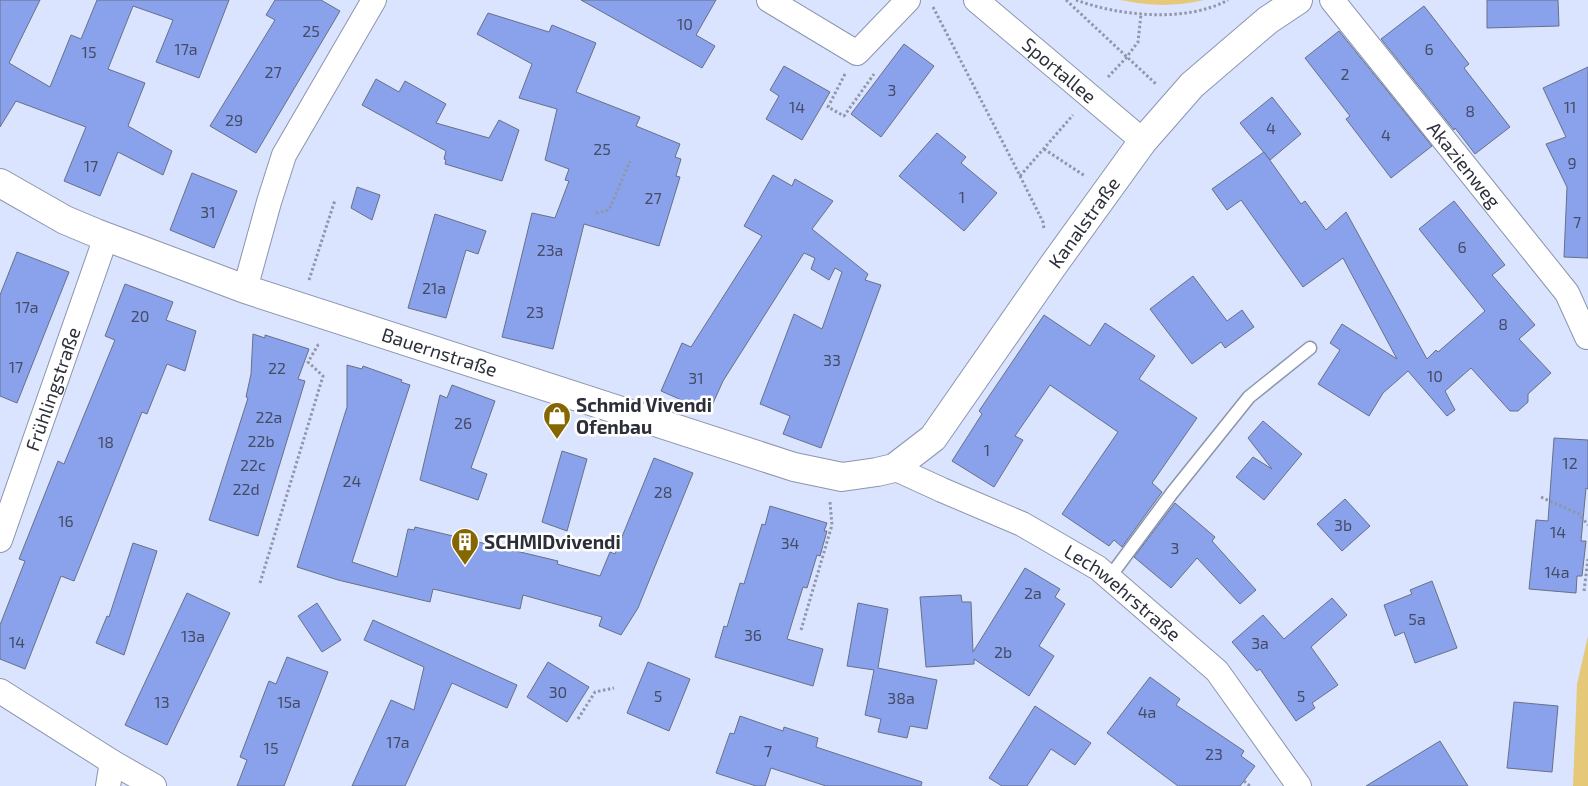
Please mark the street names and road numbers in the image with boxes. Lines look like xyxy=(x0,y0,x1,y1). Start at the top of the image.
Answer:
street label: Sportallee xyxy=(1018,32,1101,108)
street label: Akazienweg xyxy=(1423,117,1506,212)
street label: Kanalstraße xyxy=(1043,172,1124,272)
street label: Bauernstraße xyxy=(379,322,500,381)
street label: Frühlingstraße xyxy=(20,324,85,454)
street label: Lechwehrstraße xyxy=(1061,539,1186,646)

